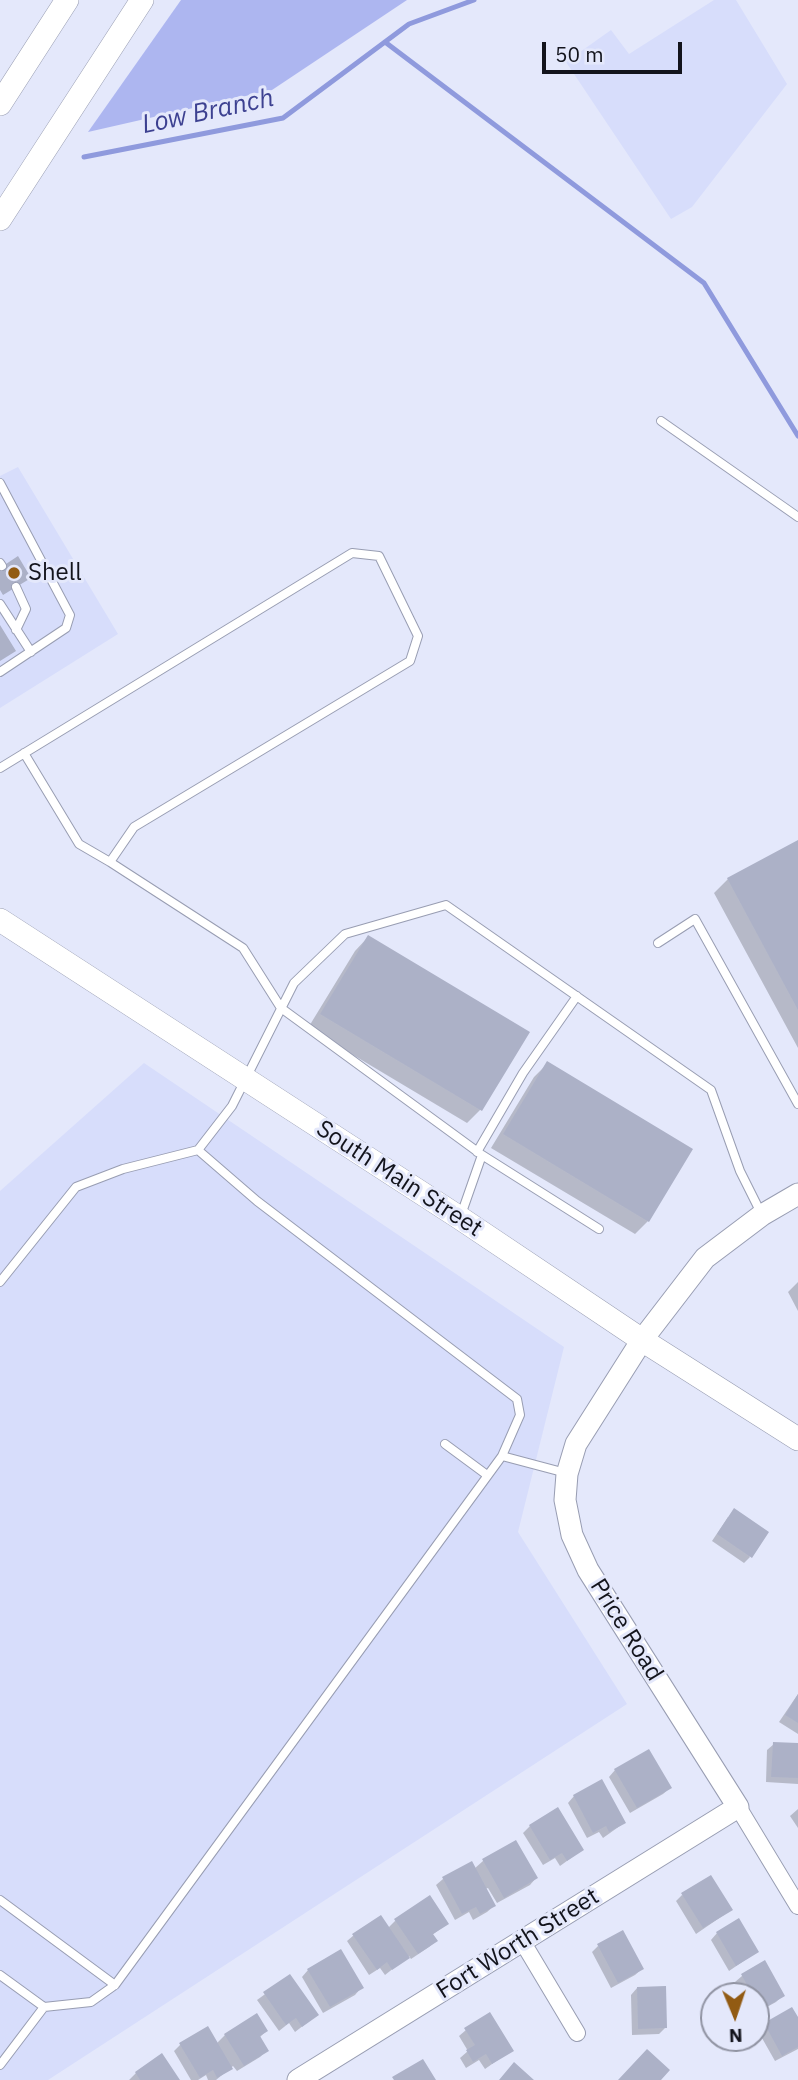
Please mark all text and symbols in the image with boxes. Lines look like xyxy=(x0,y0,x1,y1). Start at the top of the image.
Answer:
scale bar xyxy=(546,28,686,72)
text: 50 m xyxy=(555,40,604,68)
water label: Low Branch xyxy=(139,83,277,141)
place label: Shell xyxy=(28,559,82,587)
marker: Shell xyxy=(6,565,22,581)
street label: South Main Street xyxy=(311,1115,487,1243)
street label: Price Road xyxy=(583,1574,669,1686)
street label: Fort Worth Street xyxy=(431,1882,605,2006)
north arrow xyxy=(700,1982,770,2052)
text: N xyxy=(728,2024,743,2048)

